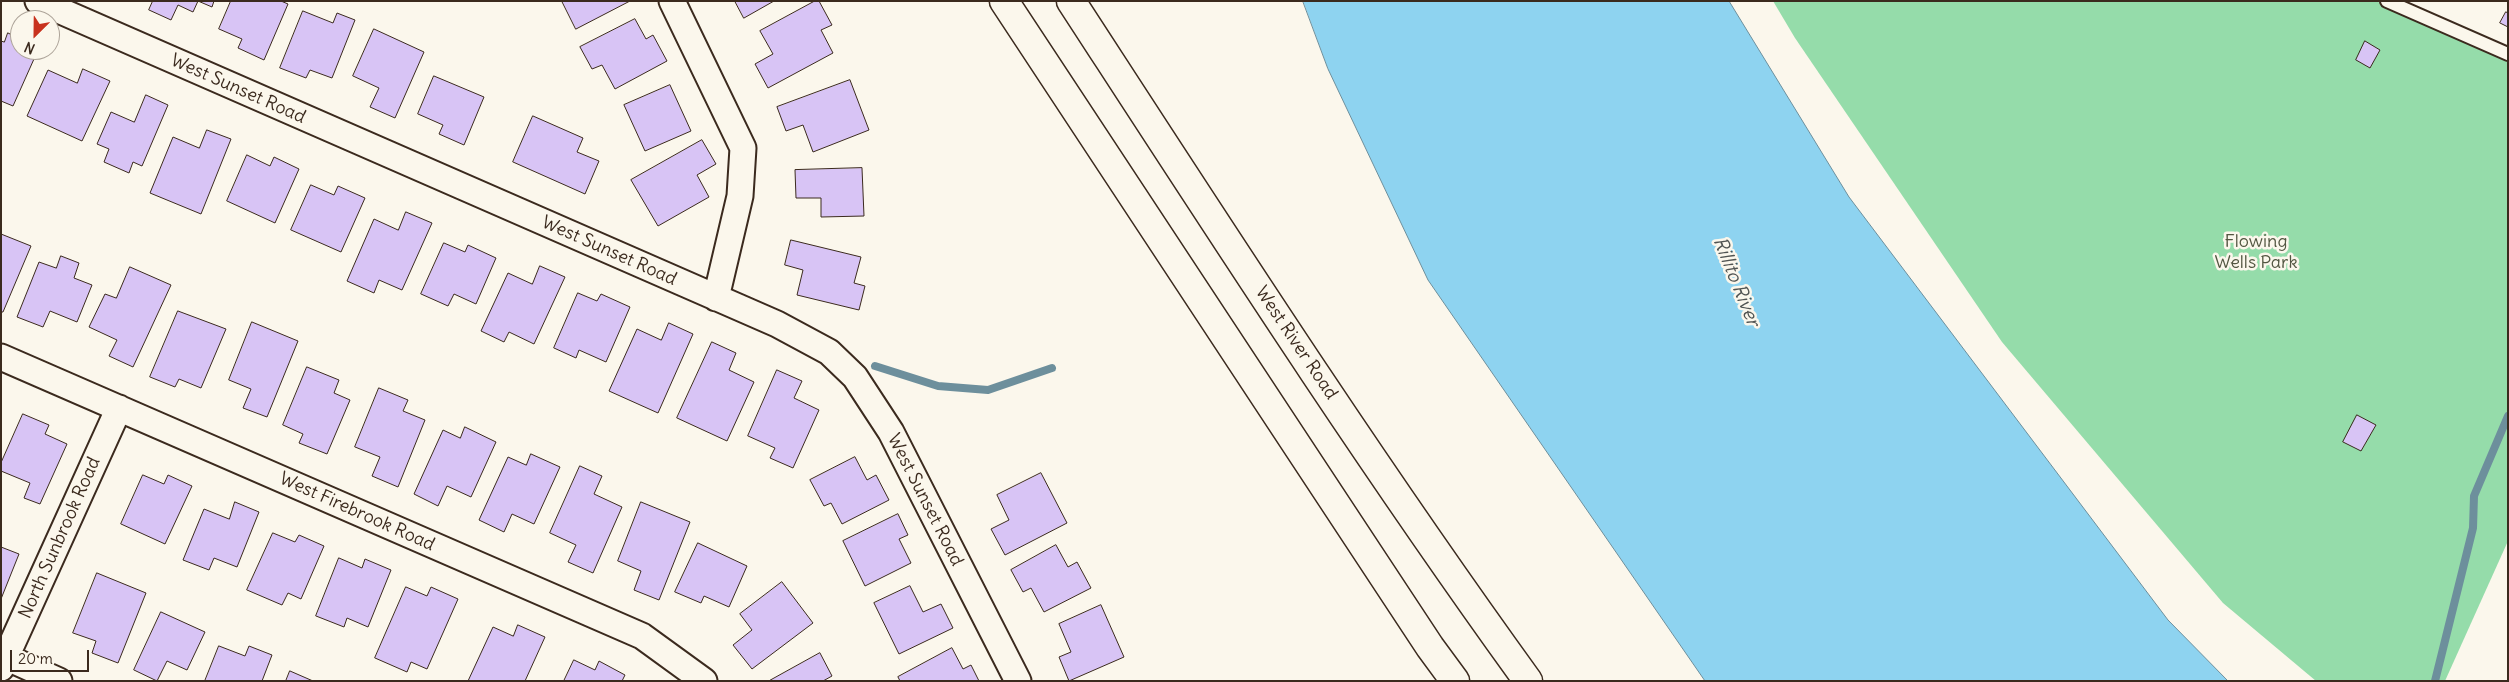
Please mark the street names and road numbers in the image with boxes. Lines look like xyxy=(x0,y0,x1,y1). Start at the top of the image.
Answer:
street label: West Sunset Road xyxy=(167,50,309,128)
street label: West Sunset Road xyxy=(538,212,680,290)
street label: West River Road xyxy=(1250,282,1342,404)
street label: West Sunset Road xyxy=(882,430,968,570)
street label: North Sunbrook Road xyxy=(15,454,105,622)
street label: West Firebrook Road xyxy=(276,468,438,556)

